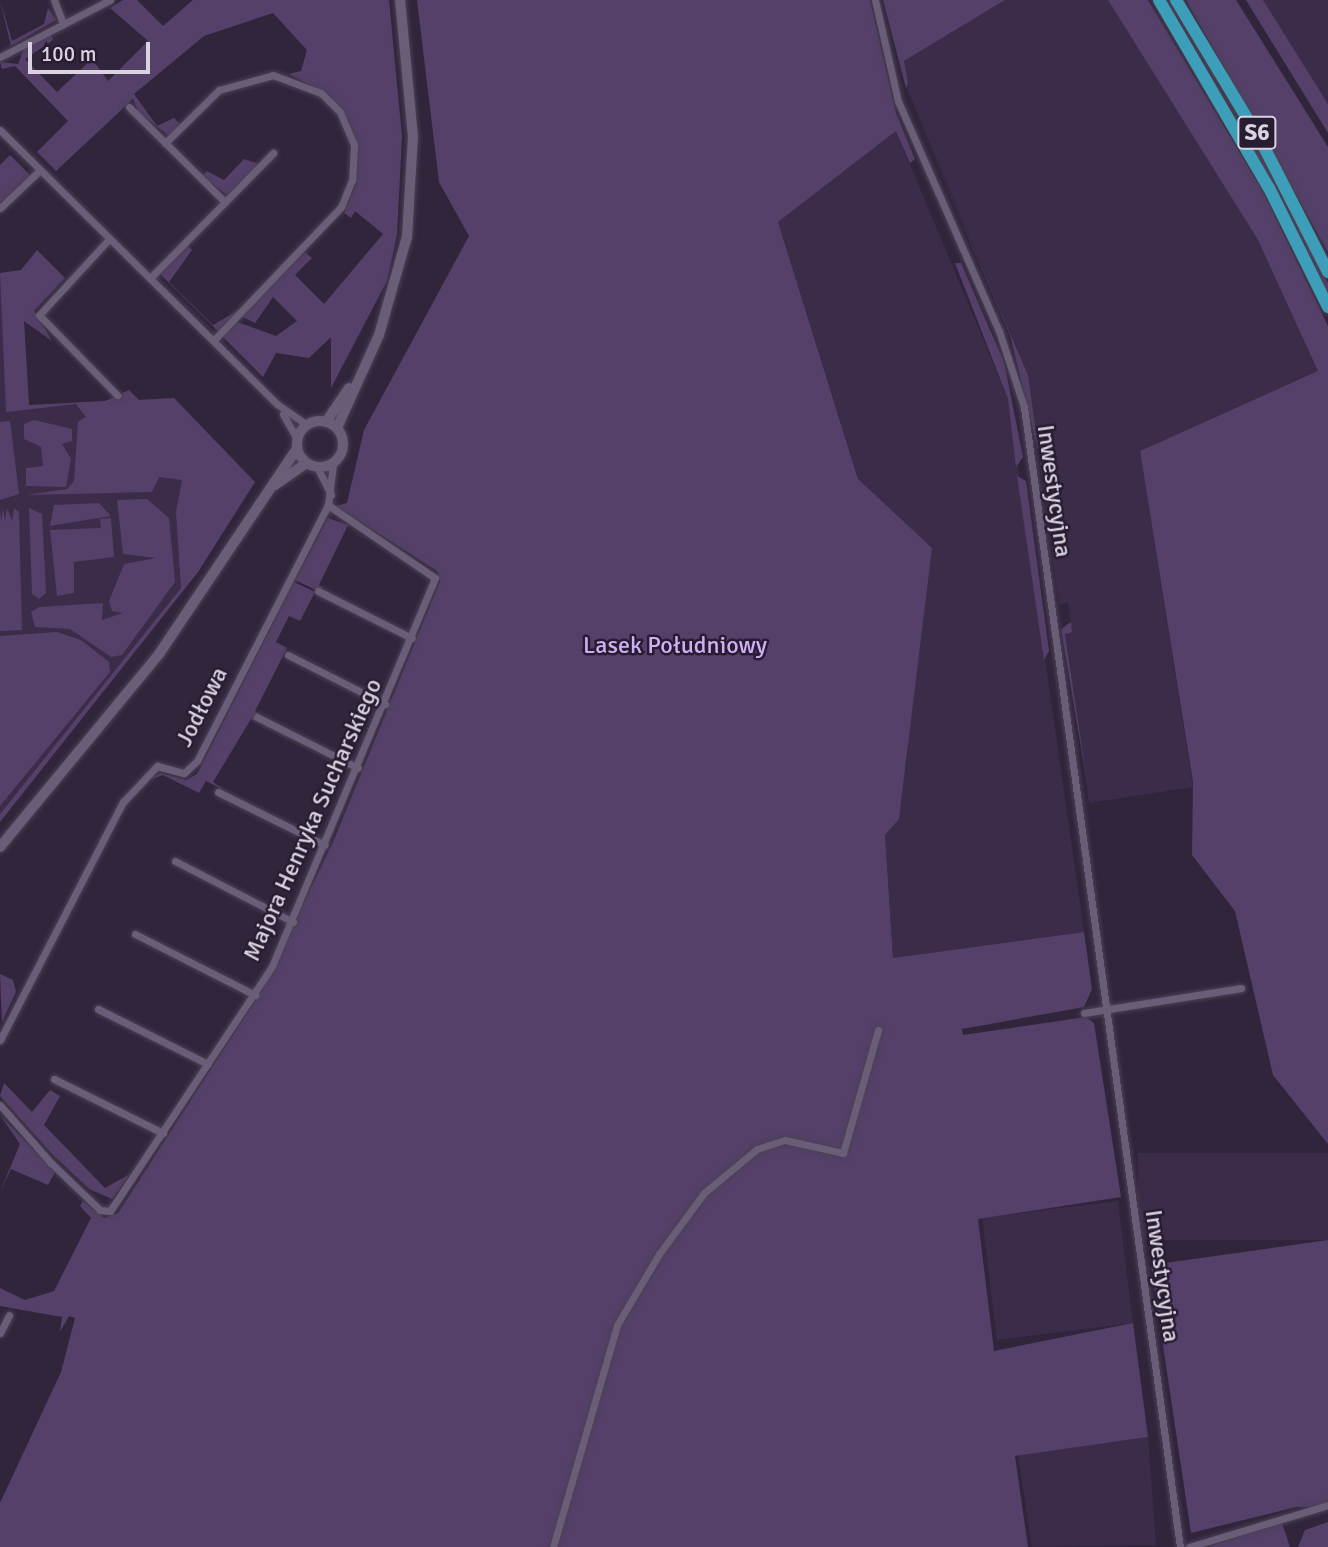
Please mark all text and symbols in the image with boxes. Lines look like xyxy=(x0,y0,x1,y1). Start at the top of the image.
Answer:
scale bar xyxy=(32,28,154,72)
text: 100 m xyxy=(41,41,96,67)
road number: S6 xyxy=(1236,114,1278,152)
street label: Inwestycyjna xyxy=(1030,423,1078,559)
park label: Lasek Południowy xyxy=(583,632,767,660)
street label: Jodłowa xyxy=(170,662,234,752)
street label: Majora Henryka Sucharskiego xyxy=(238,674,388,966)
street label: Inwestycyjna xyxy=(1138,1208,1186,1344)

